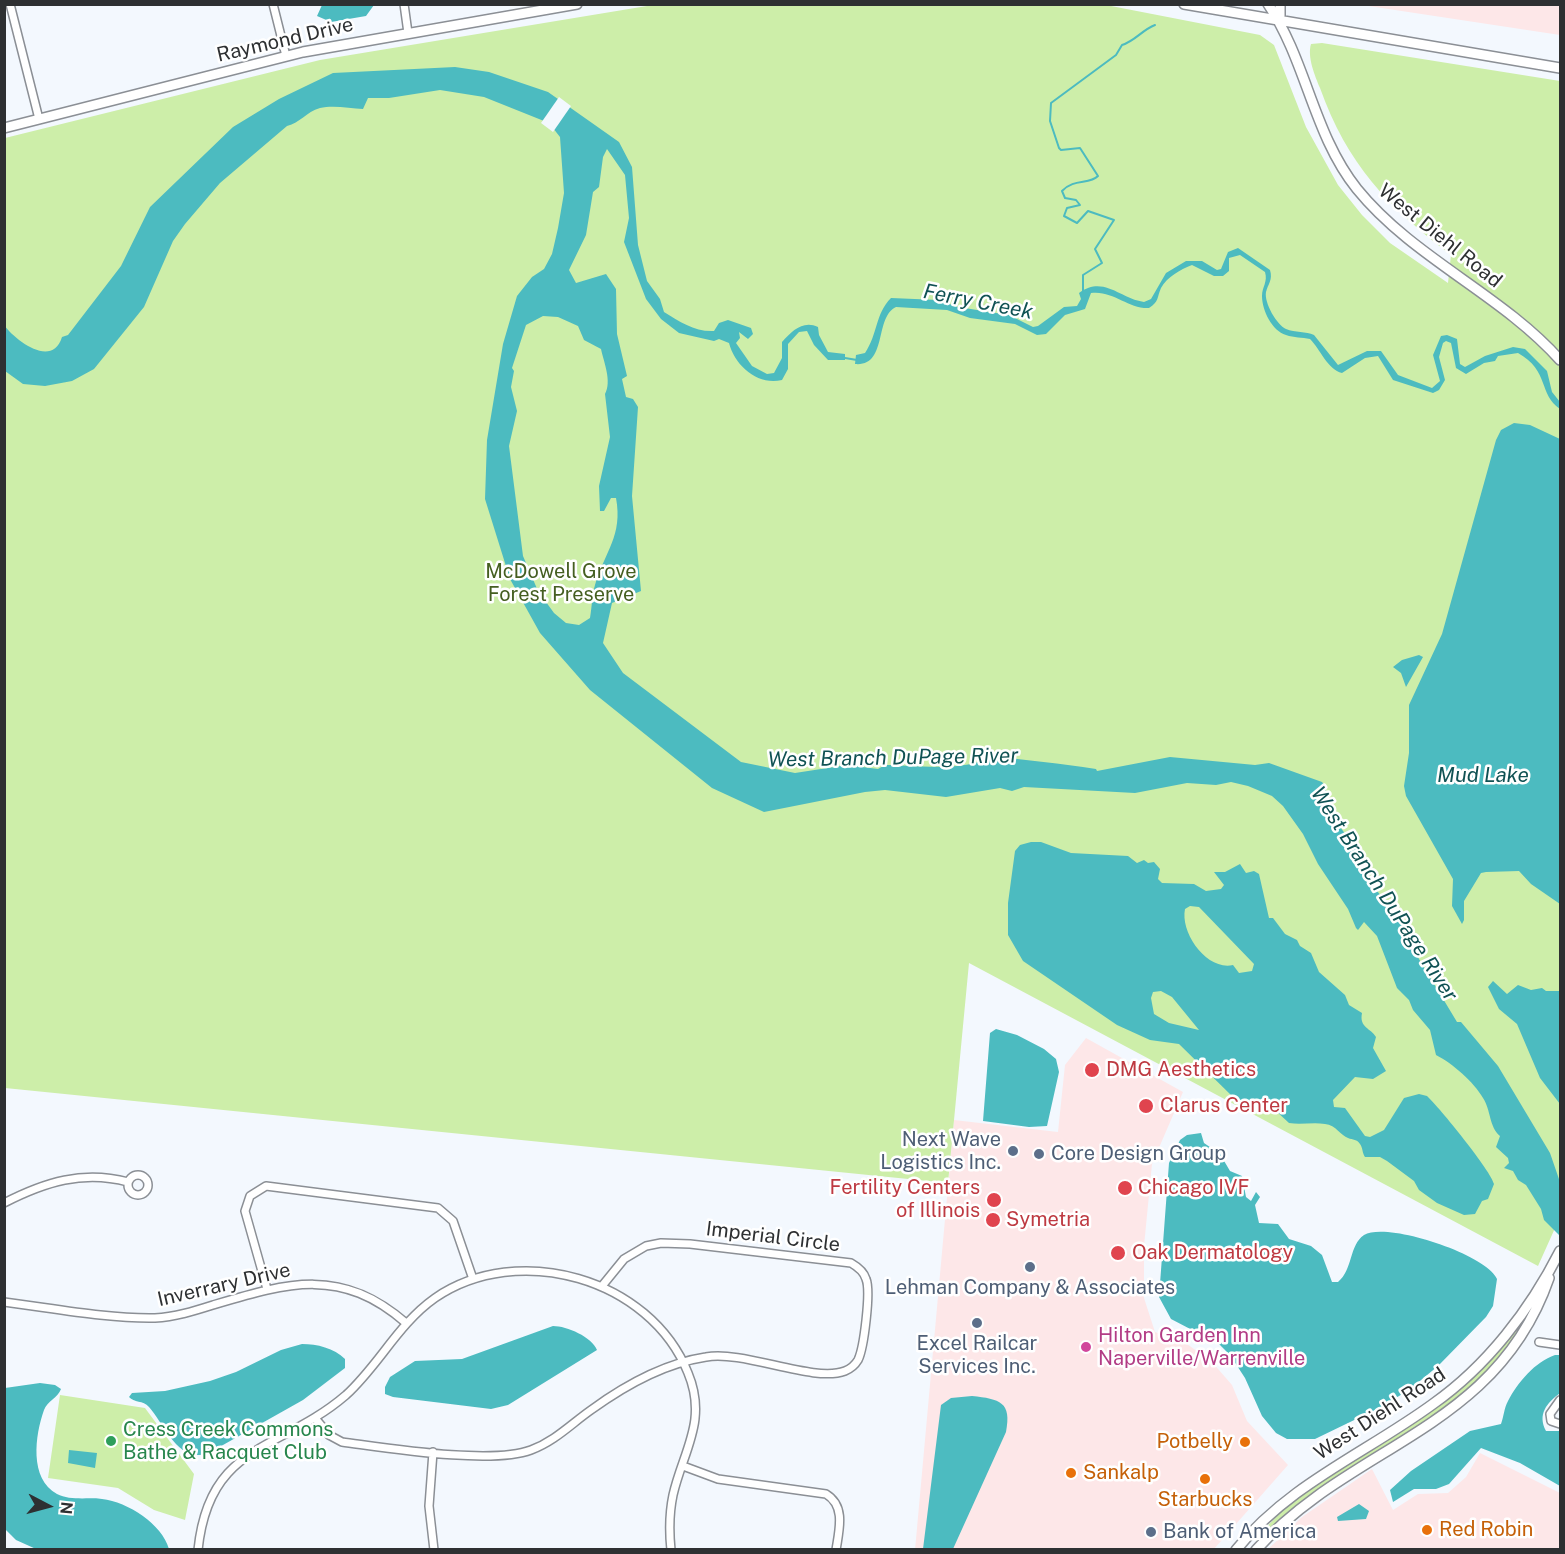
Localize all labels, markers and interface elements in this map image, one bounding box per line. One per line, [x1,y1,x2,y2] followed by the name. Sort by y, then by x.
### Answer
[214,13,356,67] street label: Raymond Drive
[1373,179,1507,293] street label: West Diehl Road
[921,279,1035,325] water label: Ferry Creek
[485,560,637,607] park label: McDowell Grove Forest Preserve
[768,743,1018,773] water label: West Branch DuPage River
[1437,763,1529,789] water label: Mud Lake
[1305,782,1463,1006] water label: West Branch DuPage River
[1106,1058,1256,1082] place label: DMG Aesthetics
[1083,1061,1101,1079] marker: DMG Aesthetics
[1160,1094,1288,1118] place label: Clarus Center
[1137,1097,1155,1115] marker: Clarus Center
[880,1128,1001,1175] place label: Next Wave Logistics Inc.
[1051,1142,1226,1166] place label: Core Design Group
[1006,1144,1020,1158] marker: Next Wave Logistics Inc.
[1032,1147,1046,1161] marker: Core Design Group
[830,1176,980,1223] place label: Fertility Centers of Illinois
[1138,1176,1249,1200] place label: Chicago IVF
[1116,1179,1134,1197] marker: Chicago IVF
[985,1191,1003,1209] marker: Fertility Centers of Illinois
[1006,1208,1090,1232] place label: Symetria
[984,1211,1002,1229] marker: Symetria
[704,1217,842,1257] street label: Imperial Circle
[1132,1241,1293,1265] place label: Oak Dermatology
[1109,1244,1127,1262] marker: Oak Dermatology
[155,1258,293,1312] street label: Inverrary Drive
[1023,1260,1037,1274] marker: Lehman Company & Associates
[885,1276,1175,1300] place label: Lehman Company & Associates
[970,1316,984,1330] marker: Excel Railcar Services Inc.
[1098,1324,1305,1371] place label: Hilton Garden Inn Naperville/Warrenville
[917,1332,1037,1379] place label: Excel Railcar Services Inc.
[1079,1340,1093,1354] marker: Hilton Garden Inn Naperville/Warrenville
[1310,1363,1450,1465] street label: West Diehl Road
[123,1418,333,1465] place label: Cress Creek Commons Bathe & Racquet Club
[1156,1430,1233,1454] place label: Potbelly
[104,1434,118,1448] marker: Cress Creek Commons Bathe & Racquet Club
[1238,1435,1252,1449] marker: Potbelly
[1083,1461,1159,1485] place label: Sankalp
[1064,1466,1078,1480] marker: Sankalp
[1198,1472,1212,1486] marker: Starbucks
[18,1476,78,1536] north arrow
[1158,1488,1252,1512] place label: Starbucks
[56,1501,77,1515] text: N
[1439,1518,1533,1542] place label: Red Robin
[1163,1520,1316,1544] place label: Bank of America
[1420,1523,1434,1537] marker: Red Robin
[1144,1525,1158,1539] marker: Bank of America

